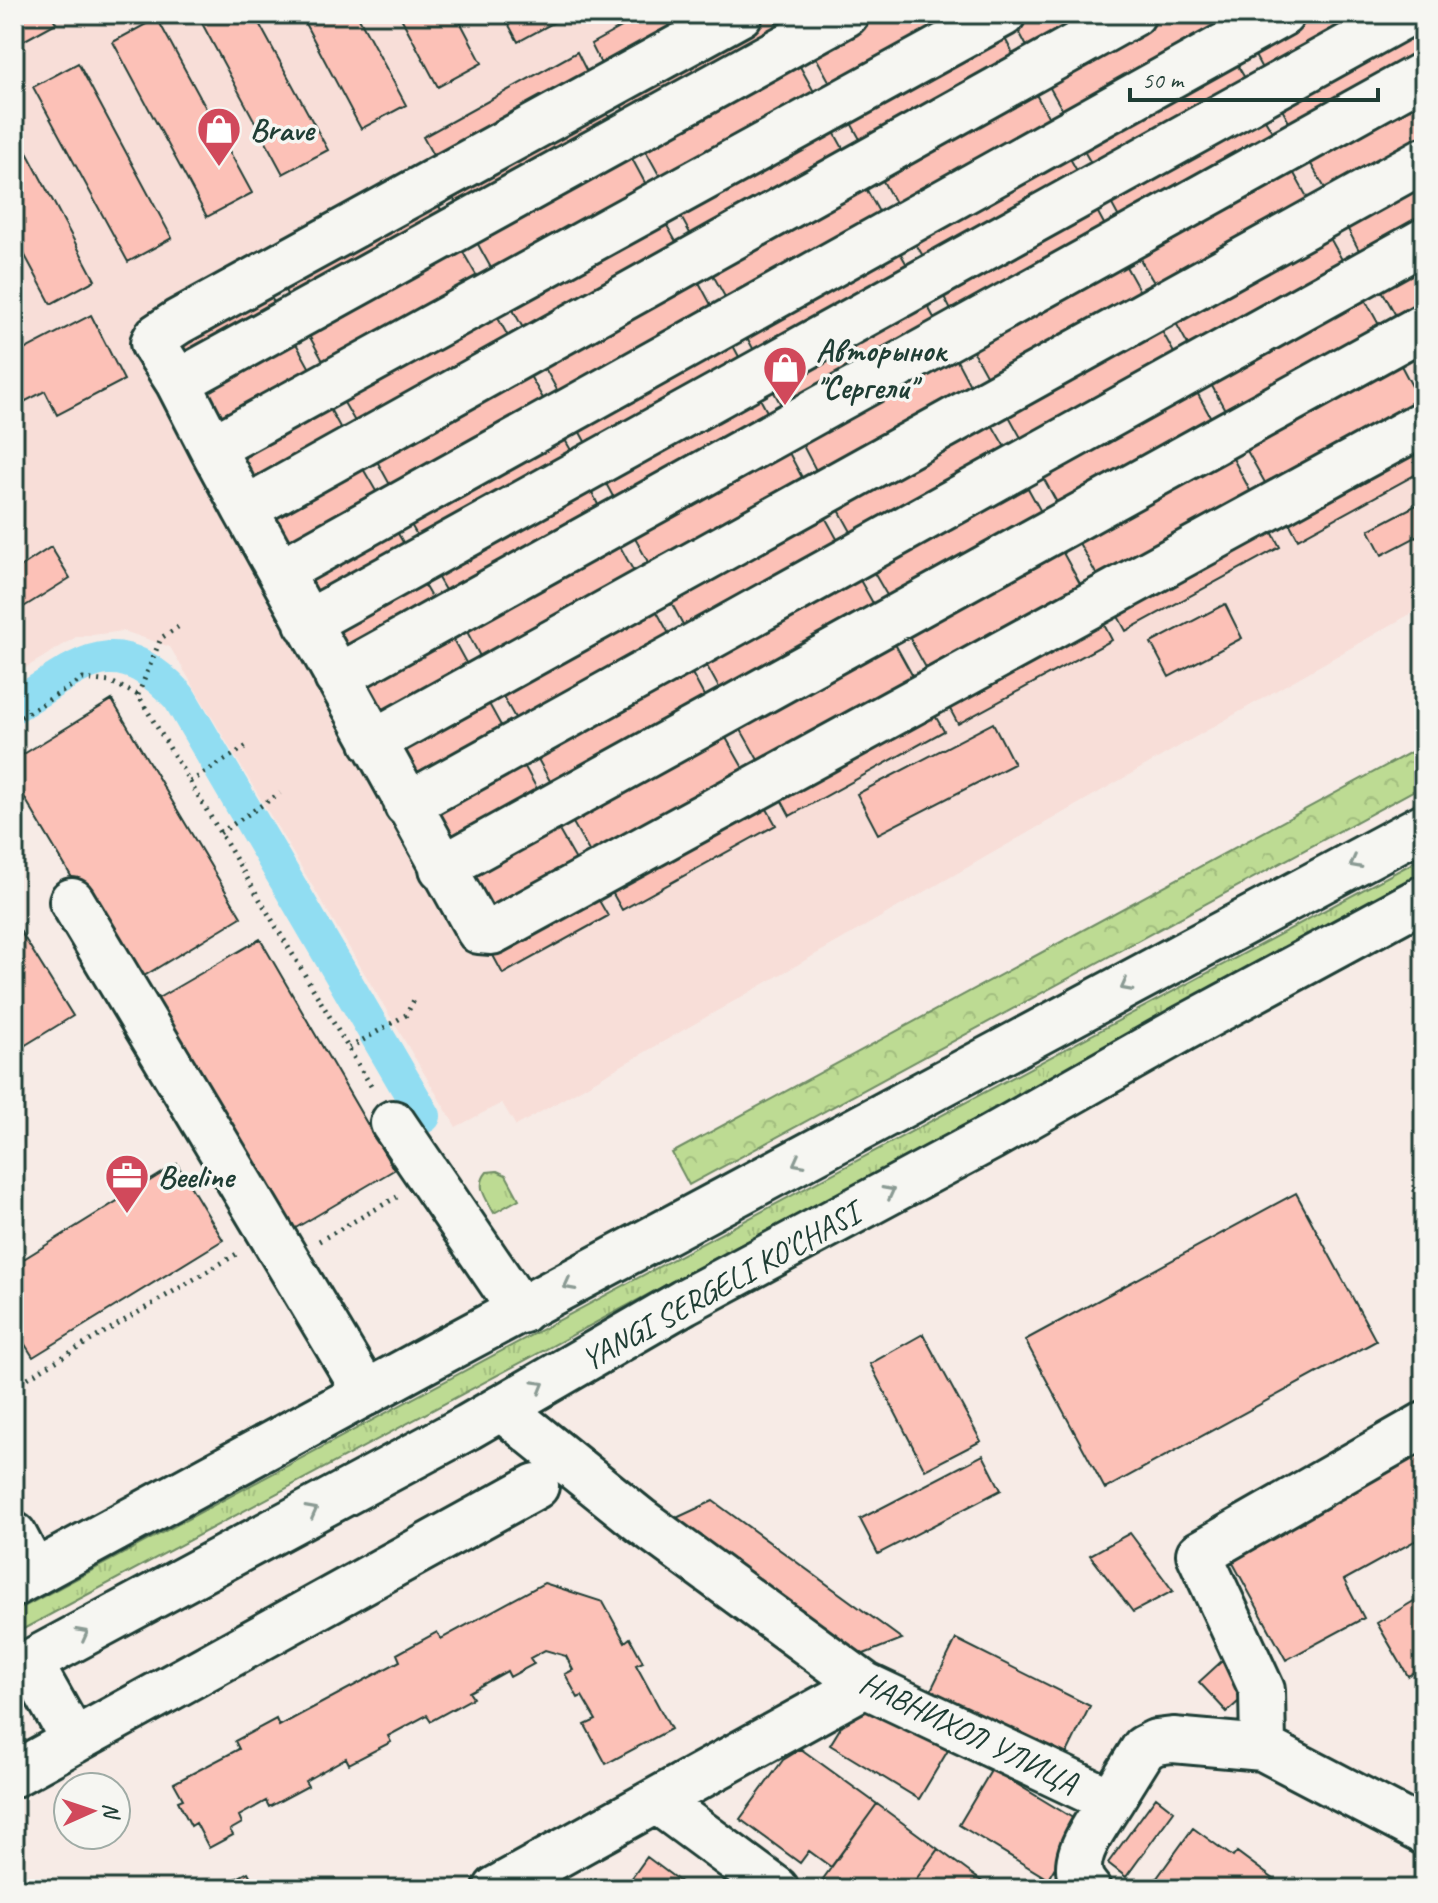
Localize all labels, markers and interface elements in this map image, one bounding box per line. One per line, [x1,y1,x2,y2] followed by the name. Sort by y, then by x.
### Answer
[1130,52,1378,102] scale bar
[1142,65,1185,95] text: 50 m
[195,105,243,168] shop icon: Brave
[250,109,316,150] place label: Brave
[816,330,948,408] place label: Авторынок "Сергели"
[761,344,809,407] shop icon: Авторынок "Сергели"
[1349,854,1364,869] one-way arrow
[1120,976,1135,992] one-way arrow
[103,1152,151,1215] office icon: Beeline
[792,1152,806,1167] one-way arrow
[158,1156,237,1197] place label: Beeline
[881,1186,895,1202] one-way arrow
[574,1190,872,1380] street label: YANGI SERGELI KO'CHASI
[563,1275,577,1290] one-way arrow
[531,1380,545,1396] one-way arrow
[303,1505,317,1521] one-way arrow
[74,1629,89,1644] one-way arrow
[853,1662,1085,1803] street label: НАВНИХОЛ УЛИЦА
[52,1771,132,1851] north arrow
[97,1802,125,1821] text: N

